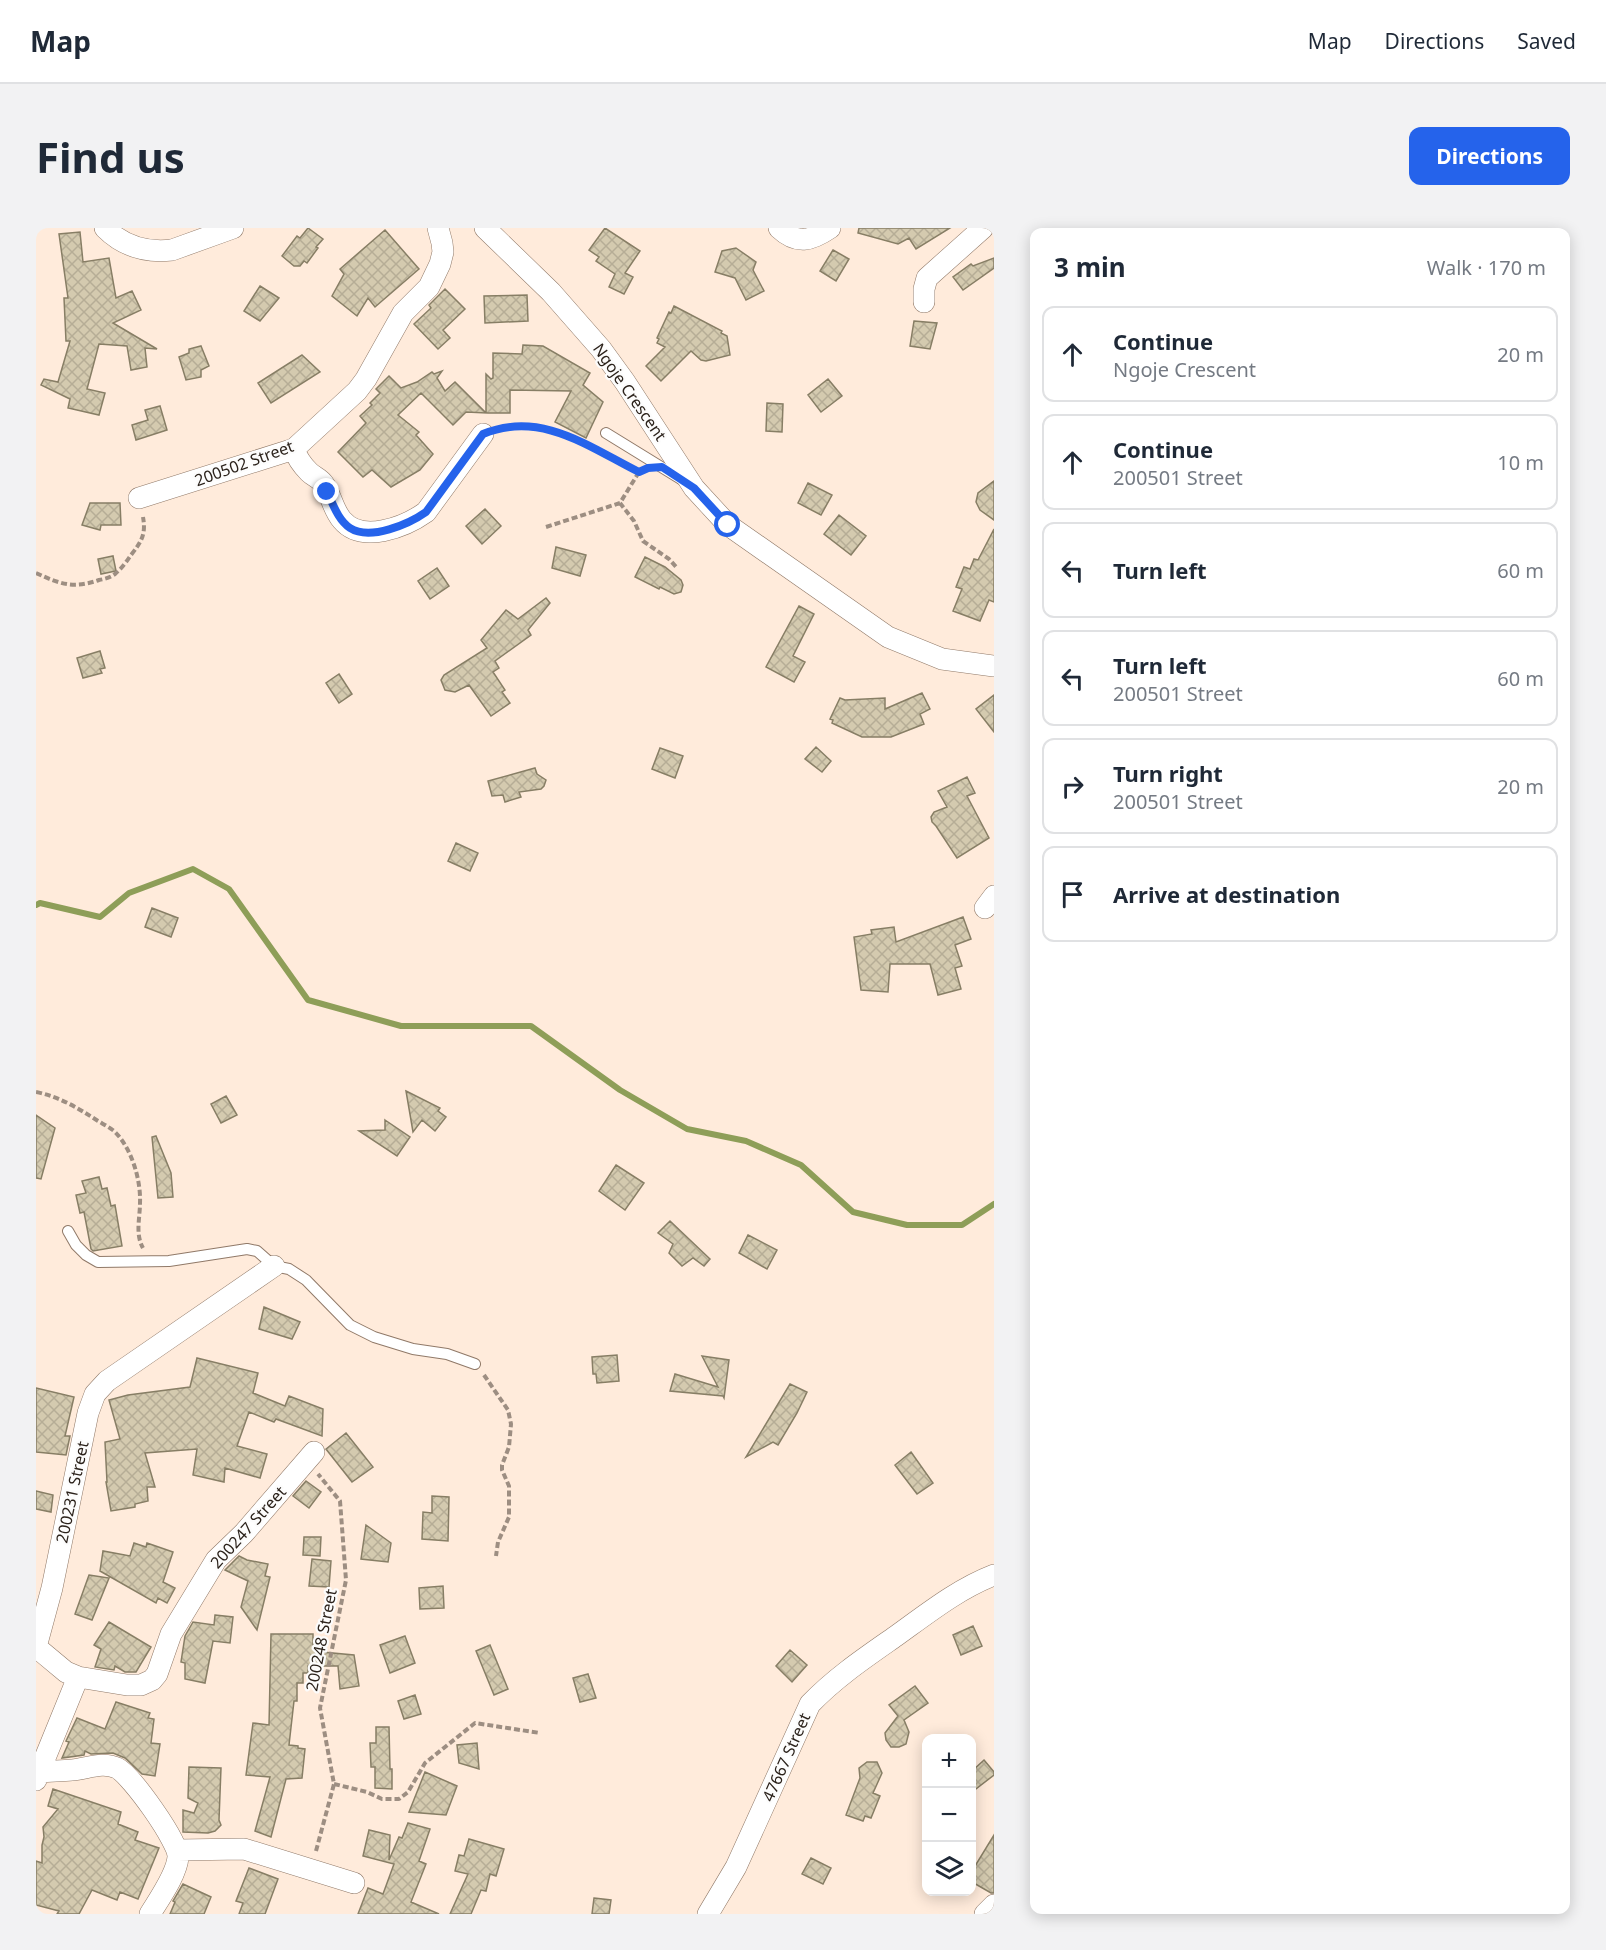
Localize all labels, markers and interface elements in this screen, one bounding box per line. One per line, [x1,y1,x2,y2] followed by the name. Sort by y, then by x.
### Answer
[30,22,91,60] text: Map
[1308,27,1352,55] text: Map
[1385,27,1484,55] text: Directions
[1517,27,1576,55] text: Saved
[1409,127,1570,185] button: Directions
[36,128,185,185] text: Find us
[1054,249,1126,285] text: 3 min
[1427,254,1546,281] text: Walk · 170 m
[1113,326,1213,356] text: Continue
[1056,338,1089,371] icon: ahead
[588,339,672,445] street label: Ngoje Crescent
[1497,341,1544,368] text: 20 m
[1113,356,1256,383] text: Ngoje Crescent
[1113,434,1213,464] text: Continue
[191,435,297,491] street label: 200502 Street
[1056,446,1089,479] icon: ahead
[1497,449,1544,476] text: 10 m
[1113,464,1243,491] text: 200501 Street
[313,478,339,504] route end
[714,511,740,537] route start
[1056,554,1089,587] icon: left
[1113,555,1207,585] text: Turn left
[1497,557,1544,584] text: 60 m
[1113,650,1207,680] text: Turn left
[1056,662,1089,695] icon: left
[1497,665,1544,692] text: 60 m
[1113,680,1243,707] text: 200501 Street
[1113,758,1223,788] text: Turn right
[1056,770,1089,803] icon: right
[1497,773,1544,800] text: 20 m
[1113,788,1243,815] text: 200501 Street
[1056,878,1089,911] icon: arrive
[1113,879,1340,909] text: Arrive at destination
[50,1439,94,1545] street label: 200231 Street
[205,1481,291,1573] street label: 200247 Street
[300,1587,342,1693] street label: 200248 Street
[757,1709,815,1805] street label: 47667 Street
[922,1734,976,1896] map controls
[922,1734,976,1788] button: +
[922,1788,976,1842] button: −
[922,1842,976,1896] button: layers

